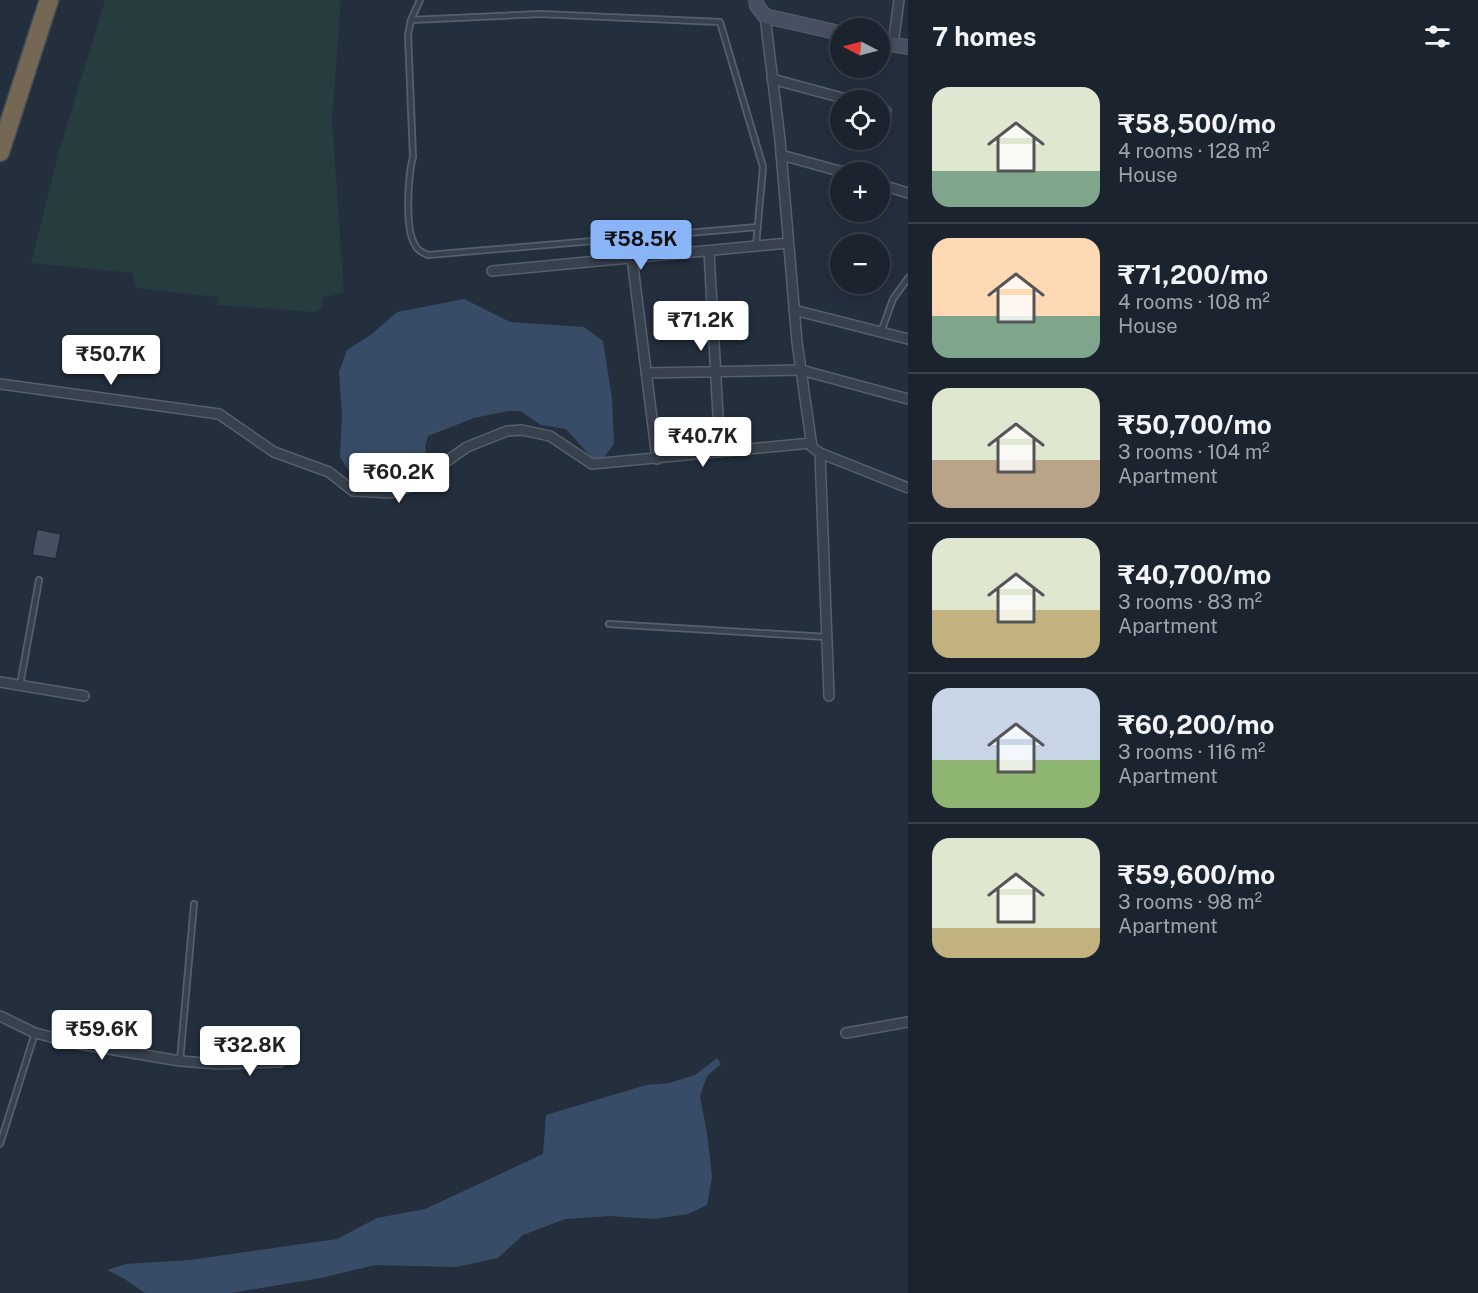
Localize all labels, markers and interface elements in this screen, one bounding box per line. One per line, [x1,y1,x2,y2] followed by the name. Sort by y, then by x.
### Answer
[830,18,890,78] north arrow
[830,18,890,294] map controls
[1421,20,1454,53] icon: filters
[932,21,1036,52] text: 7 homes
[830,90,890,150] button: locate
[1118,108,1276,139] text: ₹58,500/mo
[980,111,1052,183] icon: home
[1118,139,1270,163] text: 4 rooms · 128 m²
[830,162,890,222] button: +
[1118,163,1178,187] text: House
[592,220,690,271] pin: ₹58.5K
[604,227,678,251] text: ₹58.5K
[830,234,890,294] button: −
[1118,259,1268,290] text: ₹71,200/mo
[980,262,1052,334] icon: home
[1118,290,1270,314] text: 4 rooms · 108 m²
[652,301,750,352] pin: ₹71.2K
[668,308,734,332] text: ₹71.2K
[1118,314,1178,338] text: House
[62,335,160,386] pin: ₹50.7K
[76,342,146,366] text: ₹50.7K
[1118,409,1272,440] text: ₹50,700/mo
[980,412,1052,484] icon: home
[654,417,752,468] pin: ₹40.7K
[668,424,738,448] text: ₹40.7K
[1118,440,1270,464] text: 3 rooms · 104 m²
[350,453,448,504] pin: ₹60.2K
[363,460,435,484] text: ₹60.2K
[1118,464,1218,488] text: Apartment
[1118,559,1271,590] text: ₹40,700/mo
[980,562,1052,634] icon: home
[1118,590,1262,614] text: 3 rooms · 83 m²
[1118,614,1218,638] text: Apartment
[1118,709,1274,740] text: ₹60,200/mo
[980,712,1052,784] icon: home
[1118,740,1265,764] text: 3 rooms · 116 m²
[1118,764,1218,788] text: Apartment
[1118,859,1275,890] text: ₹59,600/mo
[980,862,1052,934] icon: home
[1118,890,1262,914] text: 3 rooms · 98 m²
[1118,914,1218,938] text: Apartment
[53,1010,151,1061] pin: ₹59.6K
[66,1017,138,1041] text: ₹59.6K
[201,1026,299,1077] pin: ₹32.8K
[214,1033,286,1057] text: ₹32.8K

